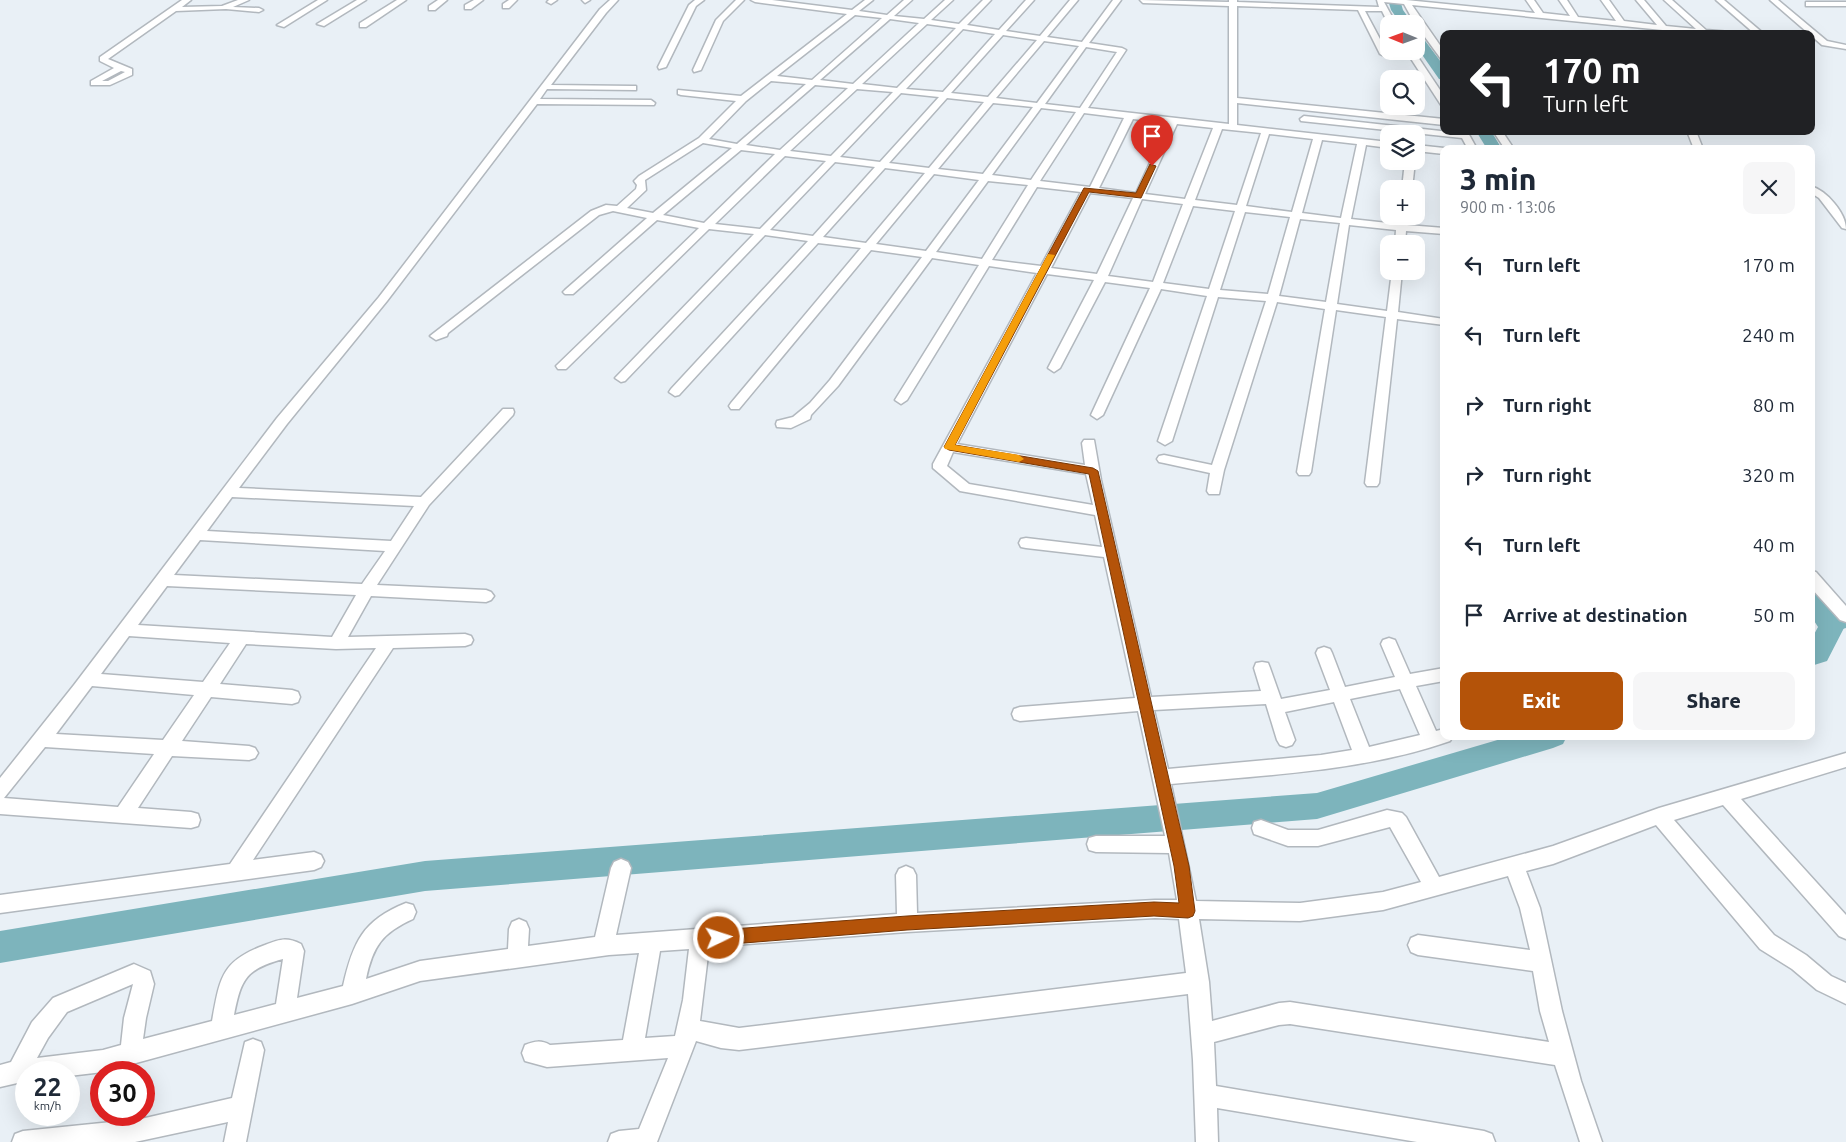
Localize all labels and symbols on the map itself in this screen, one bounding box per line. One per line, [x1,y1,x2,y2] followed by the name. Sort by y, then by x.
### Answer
[1380,15,1425,60] north arrow
[1131,115,1173,166] pin
[692,911,744,963] position arrow
[90,1061,155,1126] speed limit sign: 30

